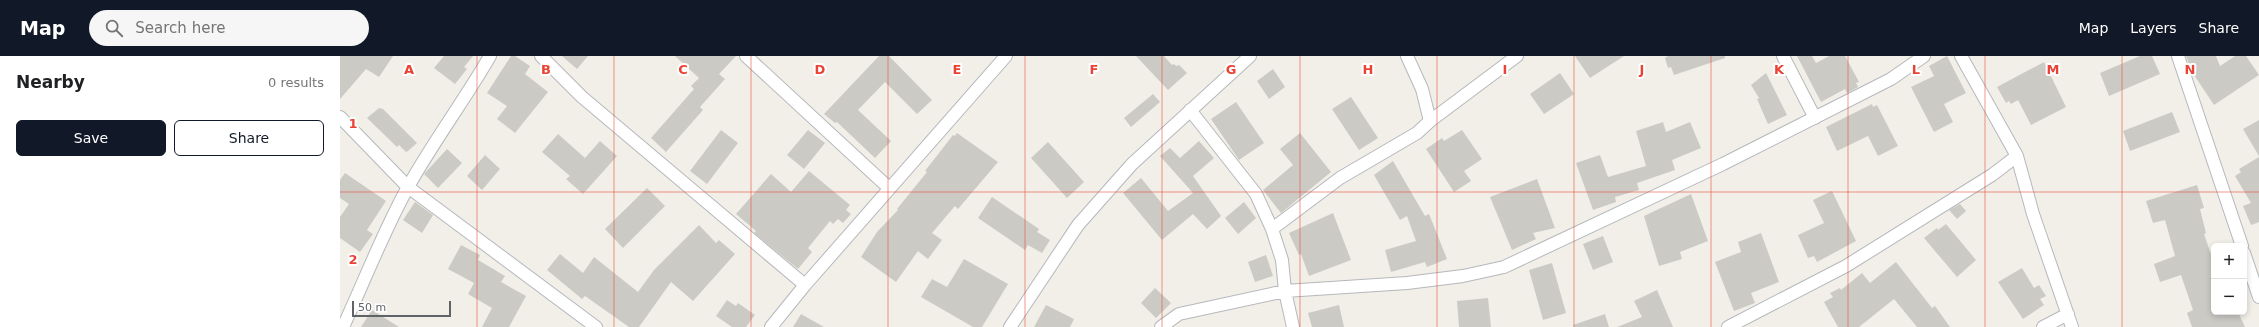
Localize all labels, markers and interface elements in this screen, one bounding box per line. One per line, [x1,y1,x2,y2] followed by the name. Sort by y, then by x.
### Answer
[89,10,369,46] search box
[20,17,65,39] text: Map
[103,17,125,39] icon: search
[135,19,225,37] text: Search here
[2079,20,2108,36] text: Map
[2130,20,2177,36] text: Layers
[2199,20,2239,36] text: Share
[404,62,414,77] text: A
[541,62,551,77] text: B
[678,62,688,77] text: C
[815,62,826,77] text: D
[953,62,961,77] text: E
[1090,62,1098,77] text: F
[1226,62,1236,77] text: G
[1363,62,1373,77] text: H
[1503,62,1507,77] text: I
[1639,62,1644,77] text: J
[1774,62,1785,77] text: K
[1912,62,1920,77] text: L
[2047,62,2059,77] text: M
[2185,62,2195,77] text: N
[16,72,85,92] text: Nearby
[268,75,324,90] text: 0 results
[348,116,358,131] text: 1
[16,120,166,156] button: Save
[174,120,324,156] button: Share
[2211,243,2247,315] map controls
[2211,243,2247,279] button: +
[348,252,358,267] text: 2
[2211,279,2247,315] button: −
[352,299,451,318] scale bar
[358,301,386,314] text: 50 m

